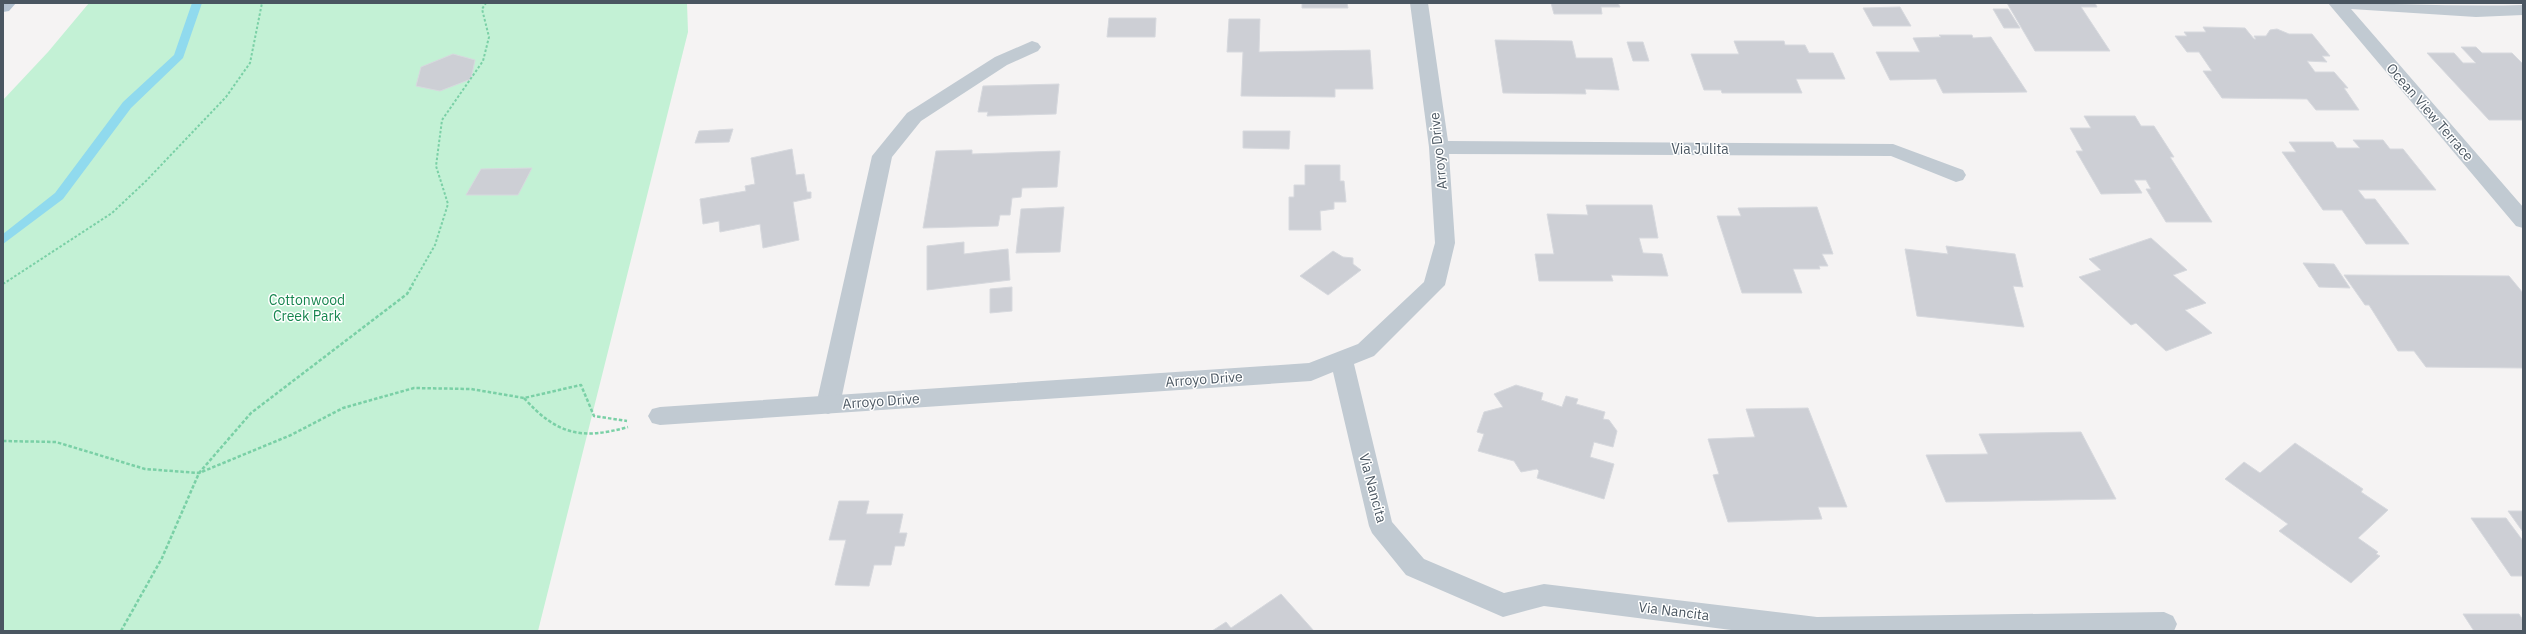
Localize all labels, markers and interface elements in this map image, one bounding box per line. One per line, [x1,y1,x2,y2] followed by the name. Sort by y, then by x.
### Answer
[2382,59,2478,165] street label: Ocean View Terrace
[1425,111,1451,190] street label: Arroyo Drive
[1671,140,1729,158] street label: Via Julita
[269,291,345,325] park label: Cottonwood Creek Park
[1165,367,1244,391] street label: Arroyo Drive
[842,389,921,413] street label: Arroyo Drive
[1355,451,1391,525] street label: Via Nancita
[1638,598,1711,624] street label: Via Nancita

